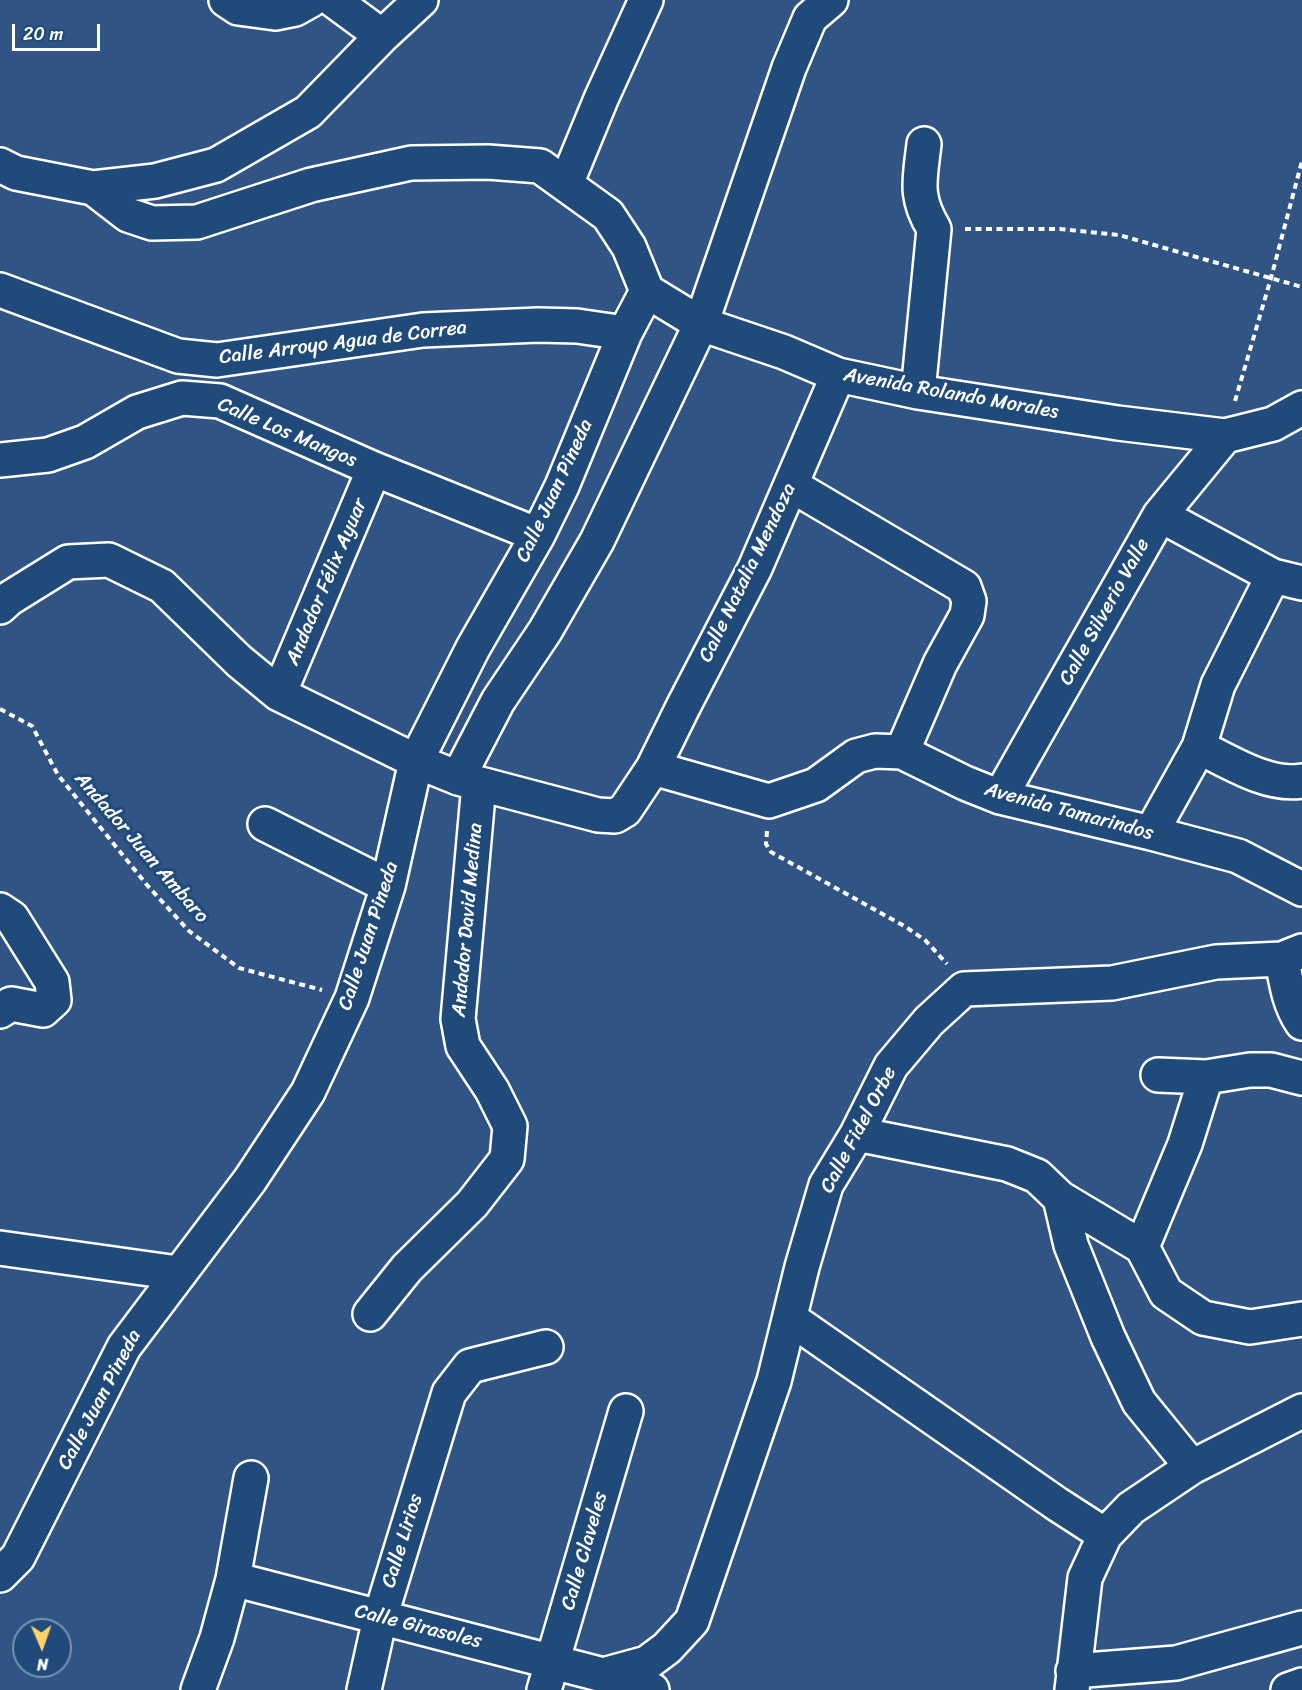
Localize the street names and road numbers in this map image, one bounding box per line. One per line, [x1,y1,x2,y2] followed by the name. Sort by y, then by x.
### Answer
[218,316,468,370] street label: Calle Arroyo Agua de Correa
[842,363,1060,425] street label: Avenida Rolando Morales
[214,393,360,473] street label: Calle Los Mangos
[511,416,599,566] street label: Calle Juan Pineda
[694,480,802,666] street label: Calle Natalia Mendoza
[281,495,373,669] street label: Andador Félix Ayuar
[1055,534,1155,690] street label: Calle Silverio Valle
[69,768,213,928] street label: Andador Juan Ambaro
[982,778,1156,846] street label: Avenida Tamarindos
[448,822,488,1018] street label: Andador David Medina
[334,859,404,1013] street label: Calle Juan Pineda
[816,1063,902,1197] street label: Calle Fidel Orbe
[53,1326,147,1474] street label: Calle Juan Pineda
[557,1489,613,1613] street label: Calle Claveles
[377,1491,429,1591] street label: Calle Lirios
[352,1600,484,1654] street label: Calle Girasoles

